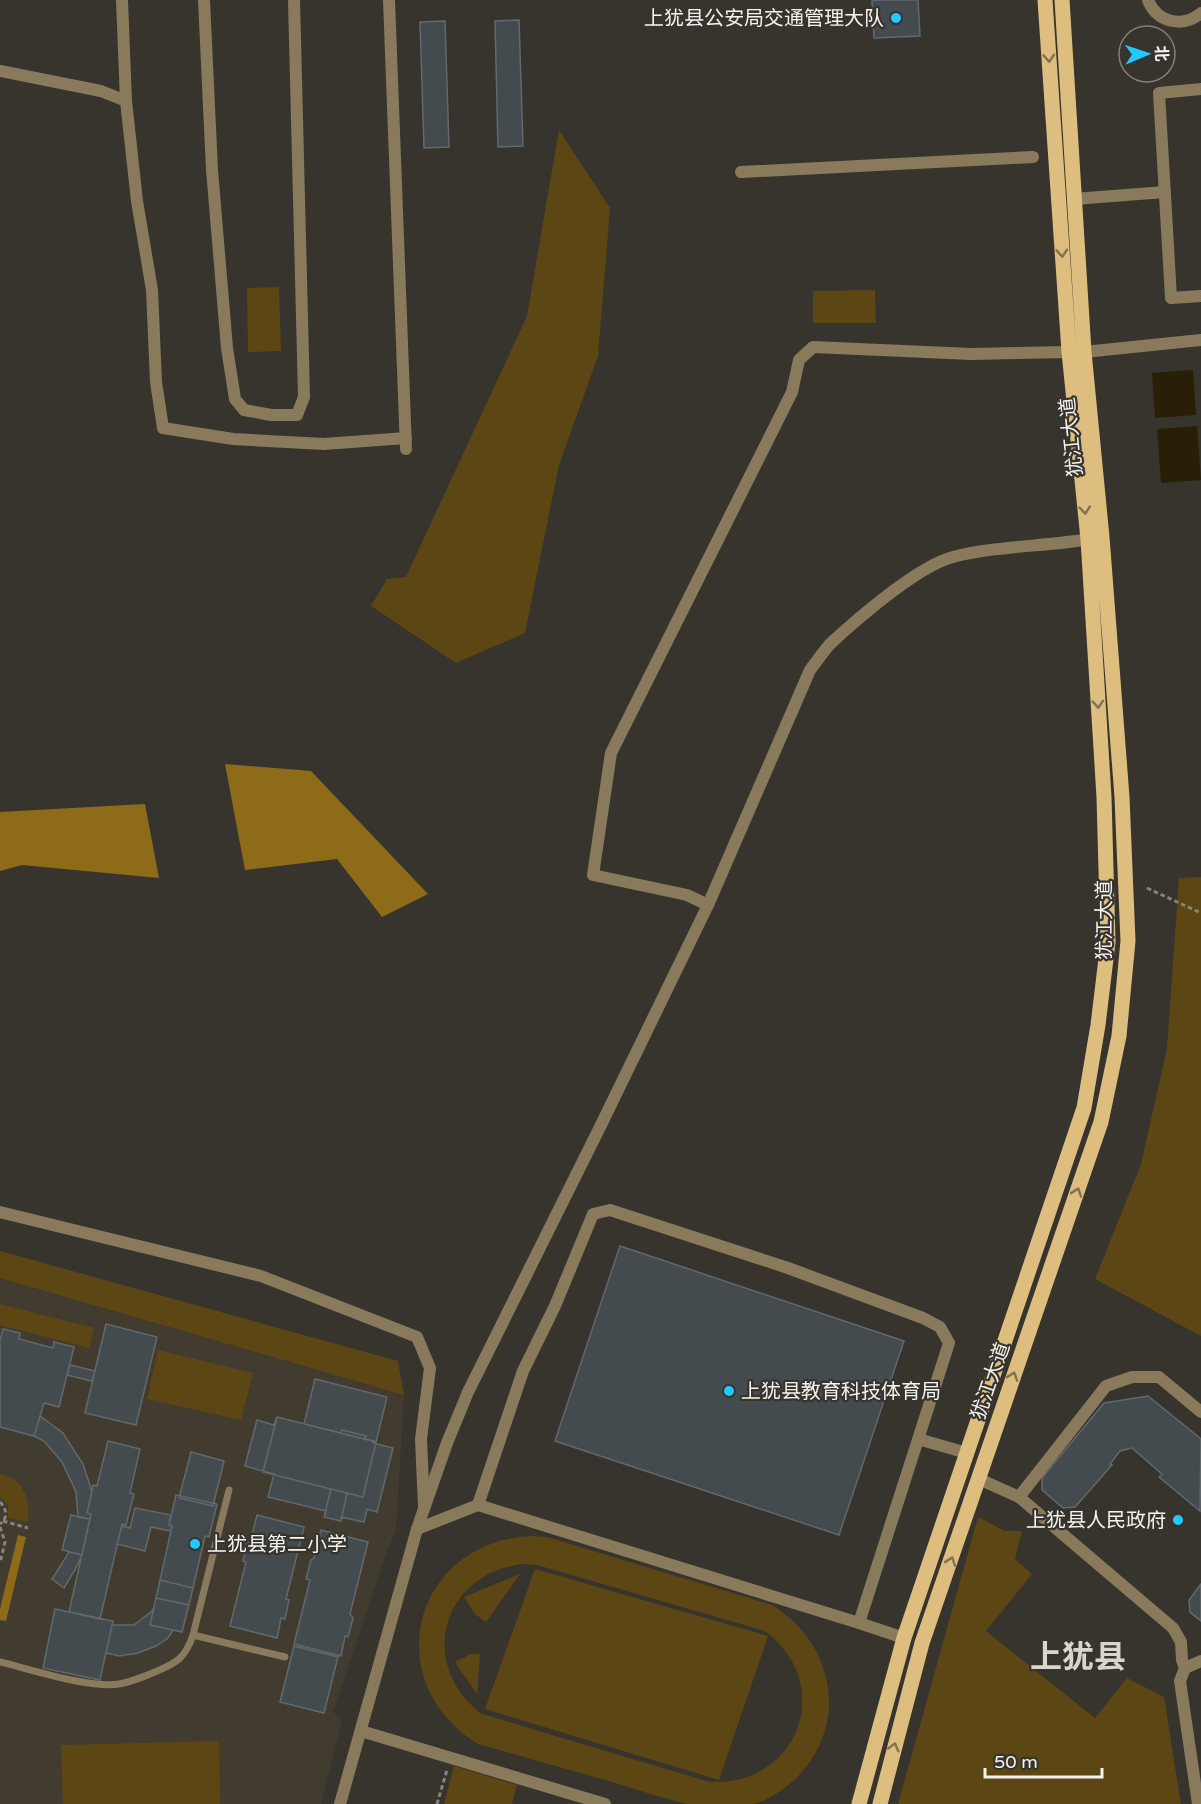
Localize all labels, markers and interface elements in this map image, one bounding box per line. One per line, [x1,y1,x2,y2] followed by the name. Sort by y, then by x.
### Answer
[644,7,884,31] place label: 上犹县公安局交通管理大队
[889,11,903,25] marker: 上犹县公安局交通管理大队
[1117,24,1177,84] north arrow
[1151,45,1171,62] text: 北
[1042,54,1055,63] one-way arrow
[1055,248,1068,257] one-way arrow
[1056,396,1088,478] street label: 犹江大道
[1078,505,1091,514] one-way arrow
[1091,700,1104,709] one-way arrow
[1093,880,1117,960] street label: 犹江大道
[1069,1187,1082,1197] one-way arrow
[967,1340,1015,1423] street label: 犹江大道
[1006,1371,1019,1382] one-way arrow
[741,1380,941,1404] place label: 上犹县教育科技体育局
[722,1384,736,1398] marker: 上犹县教育科技体育局
[1026,1509,1166,1533] place label: 上犹县人民政府
[1171,1513,1185,1527] marker: 上犹县人民政府
[207,1533,347,1557] place label: 上犹县第二小学
[188,1537,202,1551] marker: 上犹县第二小学
[943,1556,956,1567] one-way arrow
[1030,1639,1126,1677] district label: 上犹县
[985,1741,1102,1779] scale bar
[887,1742,900,1752] one-way arrow
[994,1751,1038,1773] text: 50 m

